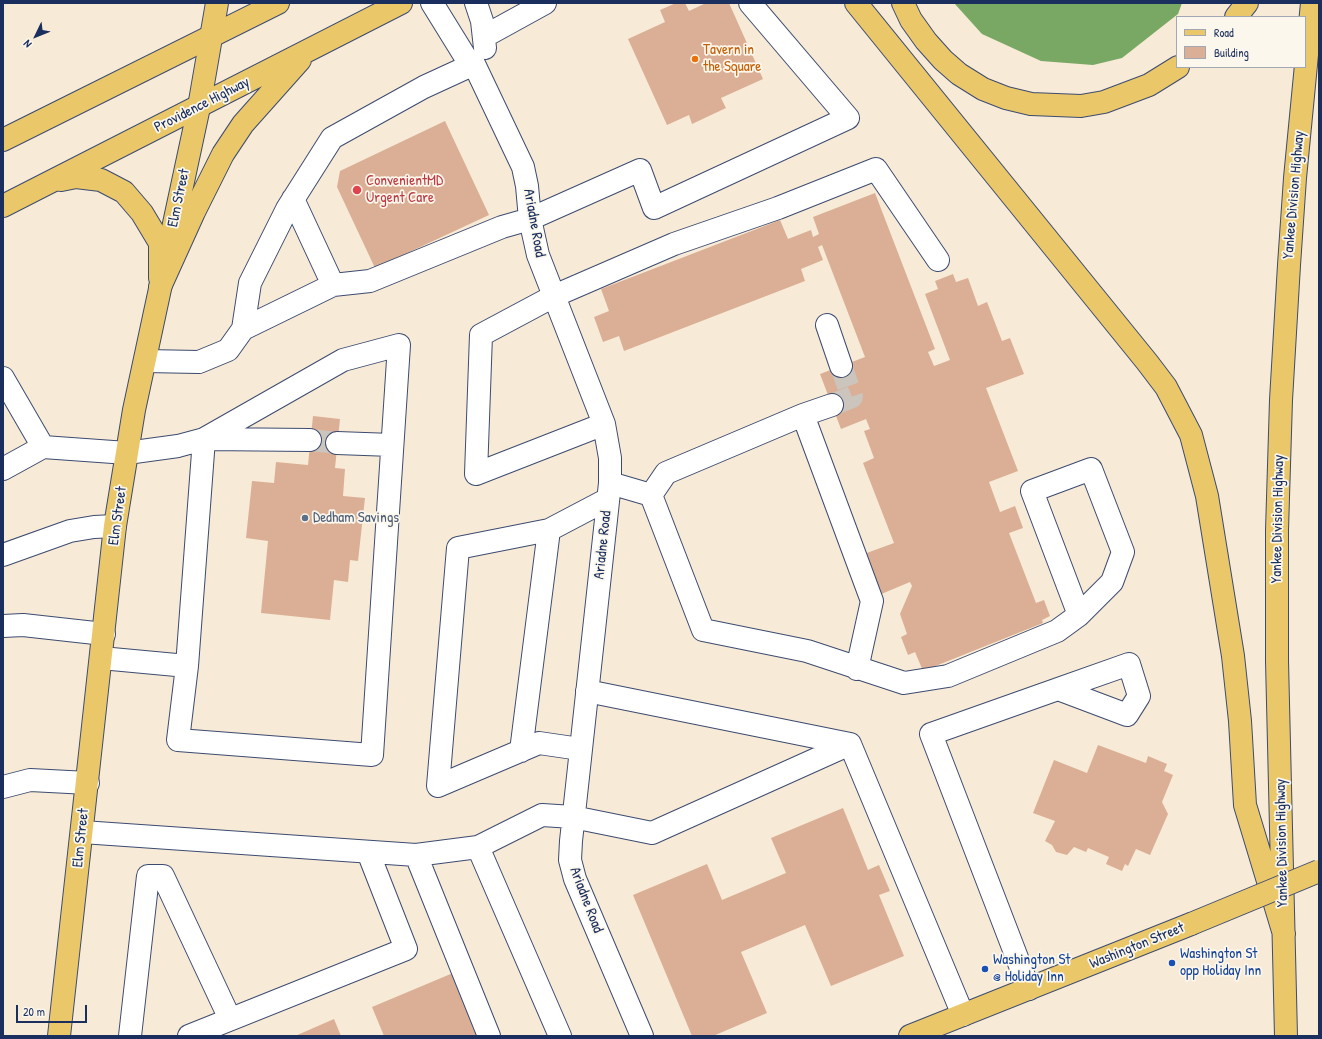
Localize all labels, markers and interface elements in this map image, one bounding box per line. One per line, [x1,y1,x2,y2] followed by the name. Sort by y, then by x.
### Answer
[16,16,56,56] north arrow
[1176,16,1306,68] legend
[1214,24,1234,41] text: Road
[20,37,34,51] text: N
[703,41,761,76] place label: Tavern in the Square
[1214,44,1249,61] text: Building
[690,54,700,64] marker: Tavern in the Square
[151,73,253,137] street label: Providence Highway
[1279,130,1309,260] street label: Yankee Division Highway
[164,167,194,229] street label: Elm Street
[366,172,443,207] place label: ConvenientMD Urgent Care
[351,184,363,196] marker: ConvenientMD Urgent Care
[519,187,549,259] street label: Ariadne Road
[1268,455,1288,583] street label: Yankee Division Highway
[105,485,131,547] street label: Elm Street
[313,509,399,527] place label: Dedham Savings
[590,510,616,580] street label: Ariadne Road
[300,513,310,523] marker: Dedham Savings
[1272,779,1292,907] street label: Yankee Division Highway
[69,808,93,868] street label: Elm Street
[565,865,607,935] street label: Ariadne Road
[1087,919,1187,973] street label: Washington Street
[1180,945,1261,980] place label: Washington St opp Holiday Inn
[993,951,1070,986] place label: Washington St @ Holiday Inn
[1167,958,1177,968] marker: Washington St opp Holiday Inn
[980,964,990,974] marker: Washington St @ Holiday Inn
[18,997,89,1023] scale bar
[23,1003,45,1020] text: 20 m

